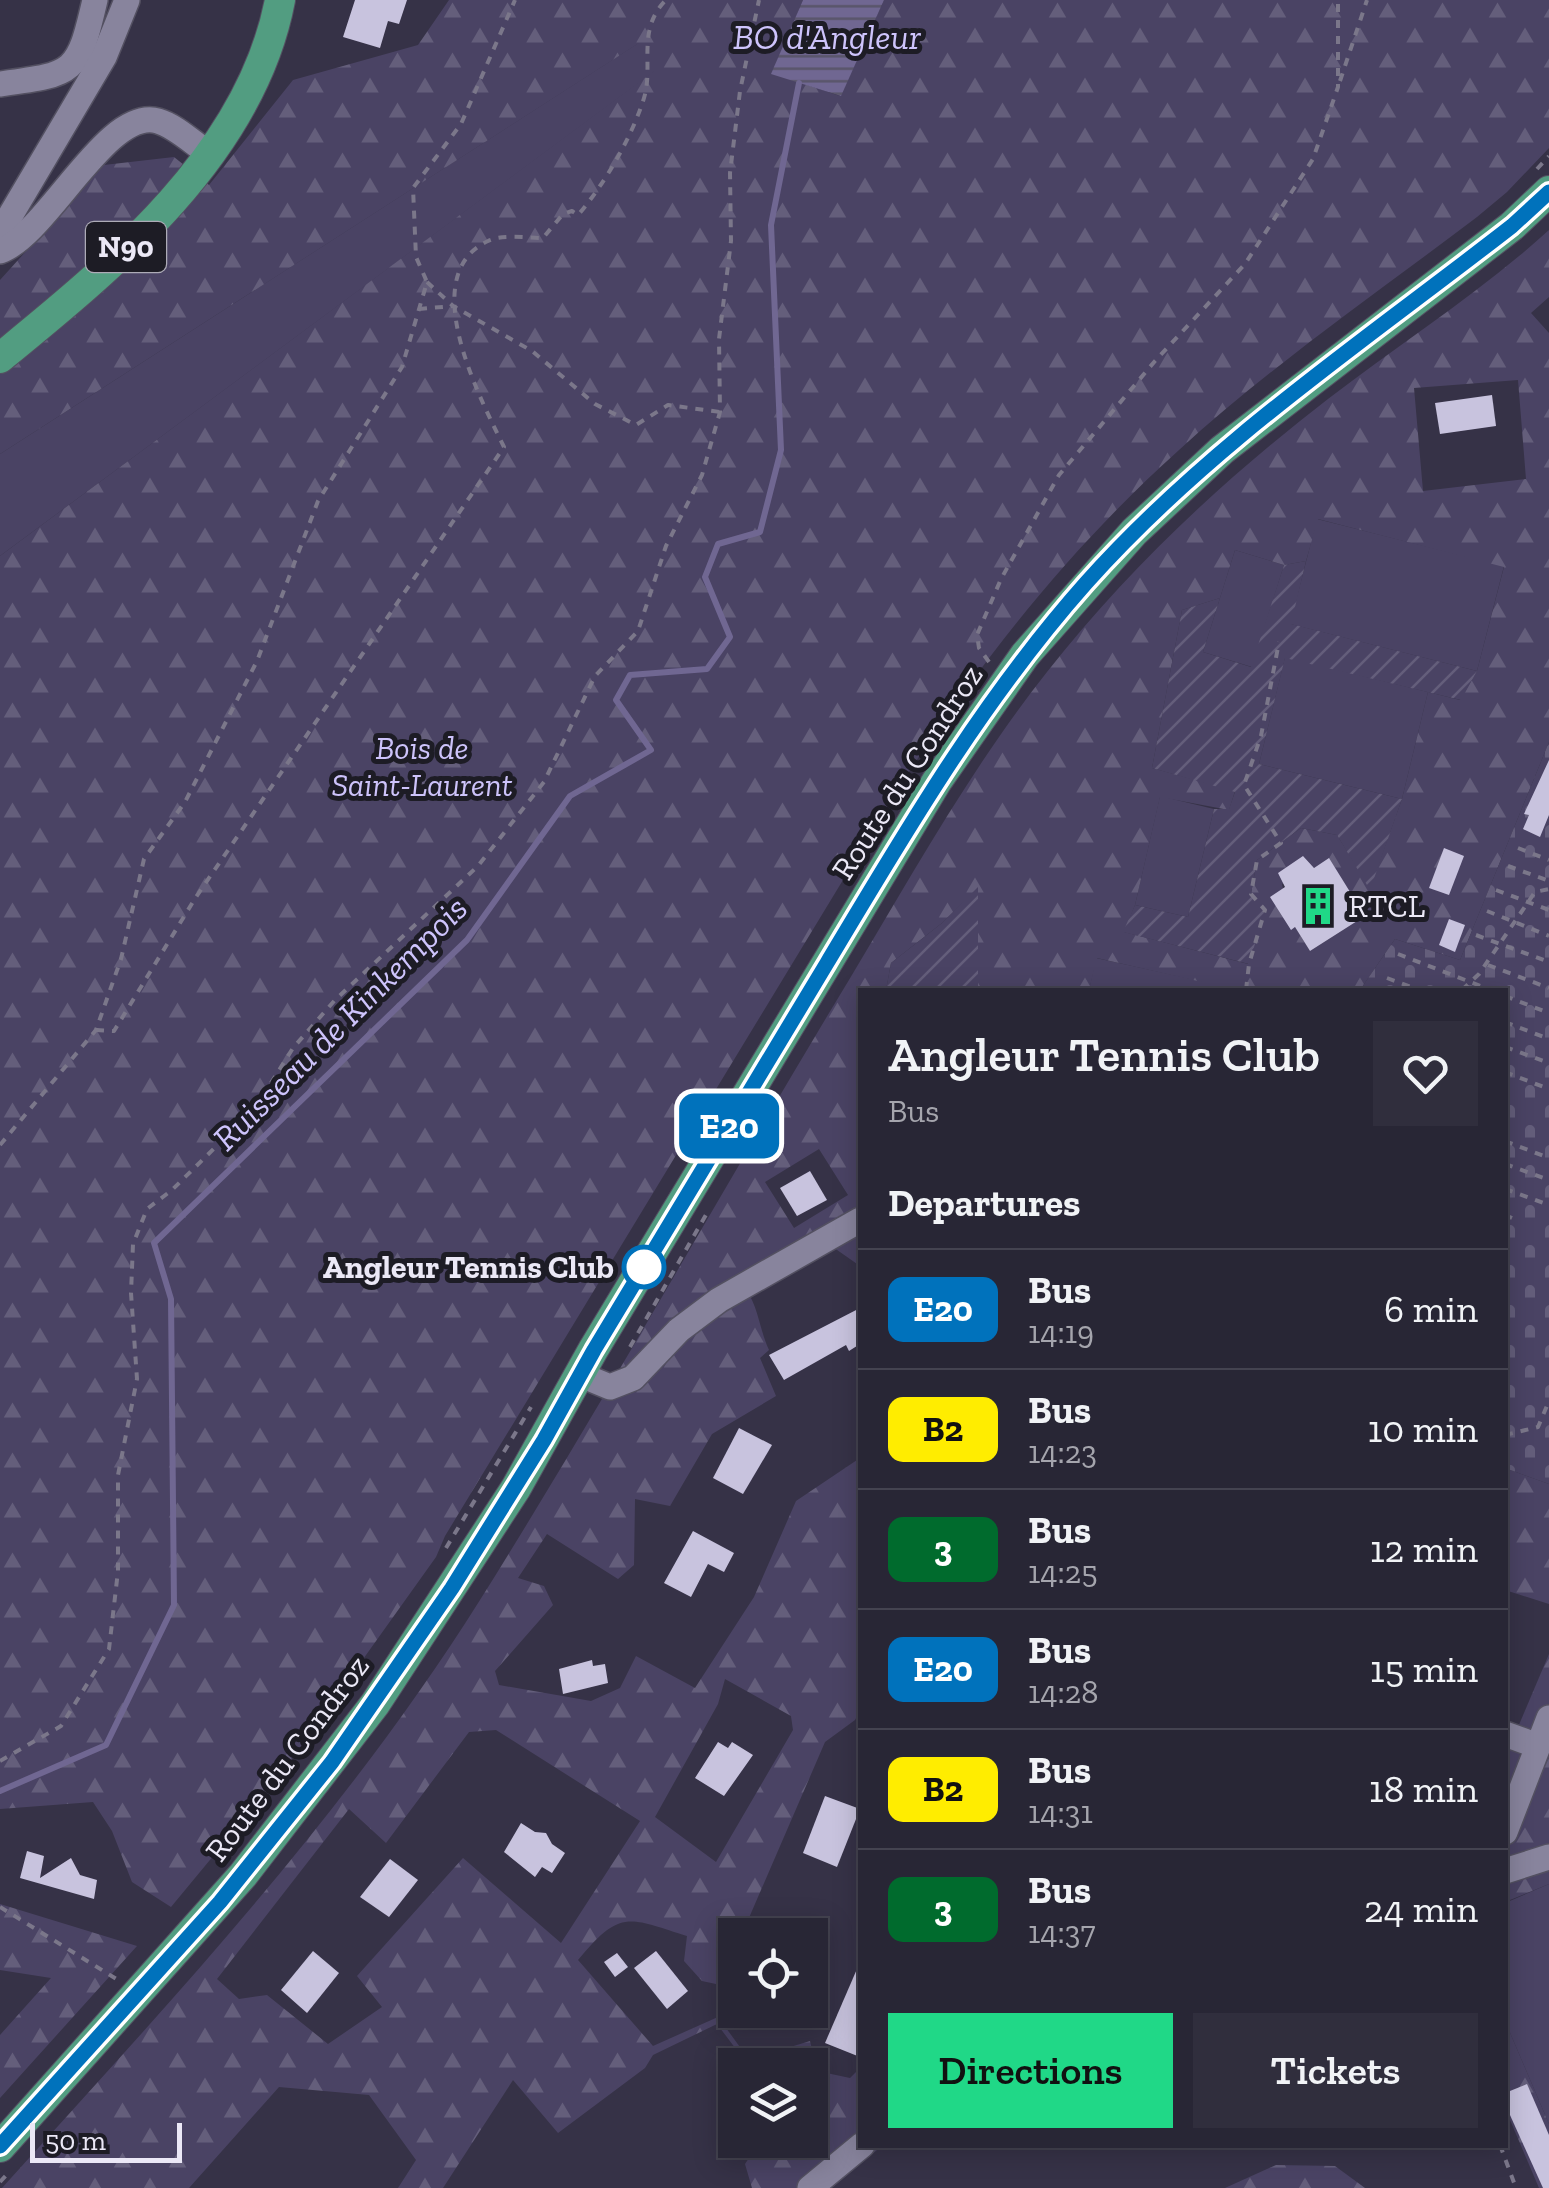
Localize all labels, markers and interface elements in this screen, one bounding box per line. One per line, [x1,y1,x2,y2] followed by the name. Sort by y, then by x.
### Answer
[733,16,922,58] water label: BO d'Angleur
[86,222,166,272] road number: N90
[823,657,991,887] street label: Route du Condroz
[331,729,513,804] park label: Bois de Saint-Laurent
[1297,885,1339,927] building icon: RTCL
[204,887,476,1159] water label: Ruisseau de Kinkempois
[1348,887,1425,925] place label: RTCL
[1373,1021,1478,1126] button: heart
[888,1026,1320,1083] text: Angleur Tennis Club
[888,1092,939,1130] text: Bus
[672,1094,786,1158] line badge: E20
[699,1105,759,1147] text: E20
[888,1180,1080,1226] text: Departures
[623,1246,665,1288] marker: Angleur Tennis Club
[323,1248,614,1286] place label: Angleur Tennis Club
[1028,1267,1091,1313] text: Bus
[1384,1286,1478,1332] text: 6 min
[913,1288,973,1330] text: E20
[1028,1313,1094,1351] text: 14:19
[1028,1387,1091,1433] text: Bus
[1368,1406,1478,1452] text: 10 min
[923,1408,963,1450] text: B2
[1028,1433,1097,1471] text: 14:23
[1028,1507,1091,1553] text: Bus
[1370,1526,1478,1572] text: 12 min
[934,1528,952,1570] text: 3
[1028,1553,1098,1591] text: 14:25
[1028,1627,1091,1673] text: Bus
[1370,1646,1478,1692] text: 15 min
[197,1647,377,1869] street label: Route du Condroz
[913,1648,973,1690] text: E20
[1028,1673,1098,1711] text: 14:28
[1028,1747,1091,1793] text: Bus
[1369,1766,1478,1812] text: 18 min
[923,1768,963,1810] text: B2
[1028,1793,1093,1831] text: 14:31
[1028,1867,1091,1913] text: Bus
[1364,1886,1478,1932] text: 24 min
[934,1888,952,1930] text: 3
[1028,1913,1095,1951] text: 14:37
[718,1918,828,2158] map controls
[718,1918,828,2028] button: locate
[888,2013,1173,2128] button: Directions
[1193,2013,1478,2128] button: Tickets
[718,2048,828,2158] button: layers
[30,2118,182,2162] scale bar
[45,2124,106,2157] text: 50 m

